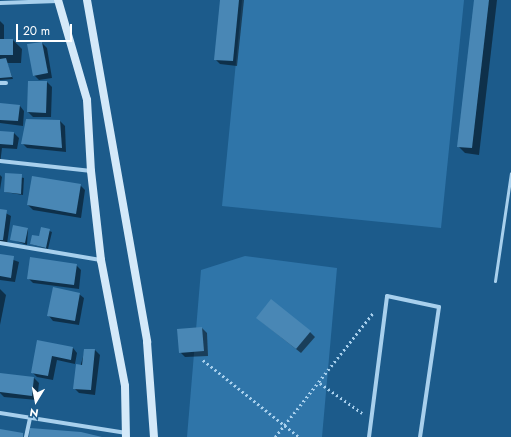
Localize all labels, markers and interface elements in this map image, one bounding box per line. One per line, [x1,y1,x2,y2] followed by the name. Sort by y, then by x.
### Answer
[18,16,74,42] scale bar
[23,22,50,40] text: 20 m
[16,381,56,421] north arrow
[28,404,40,421] text: N

